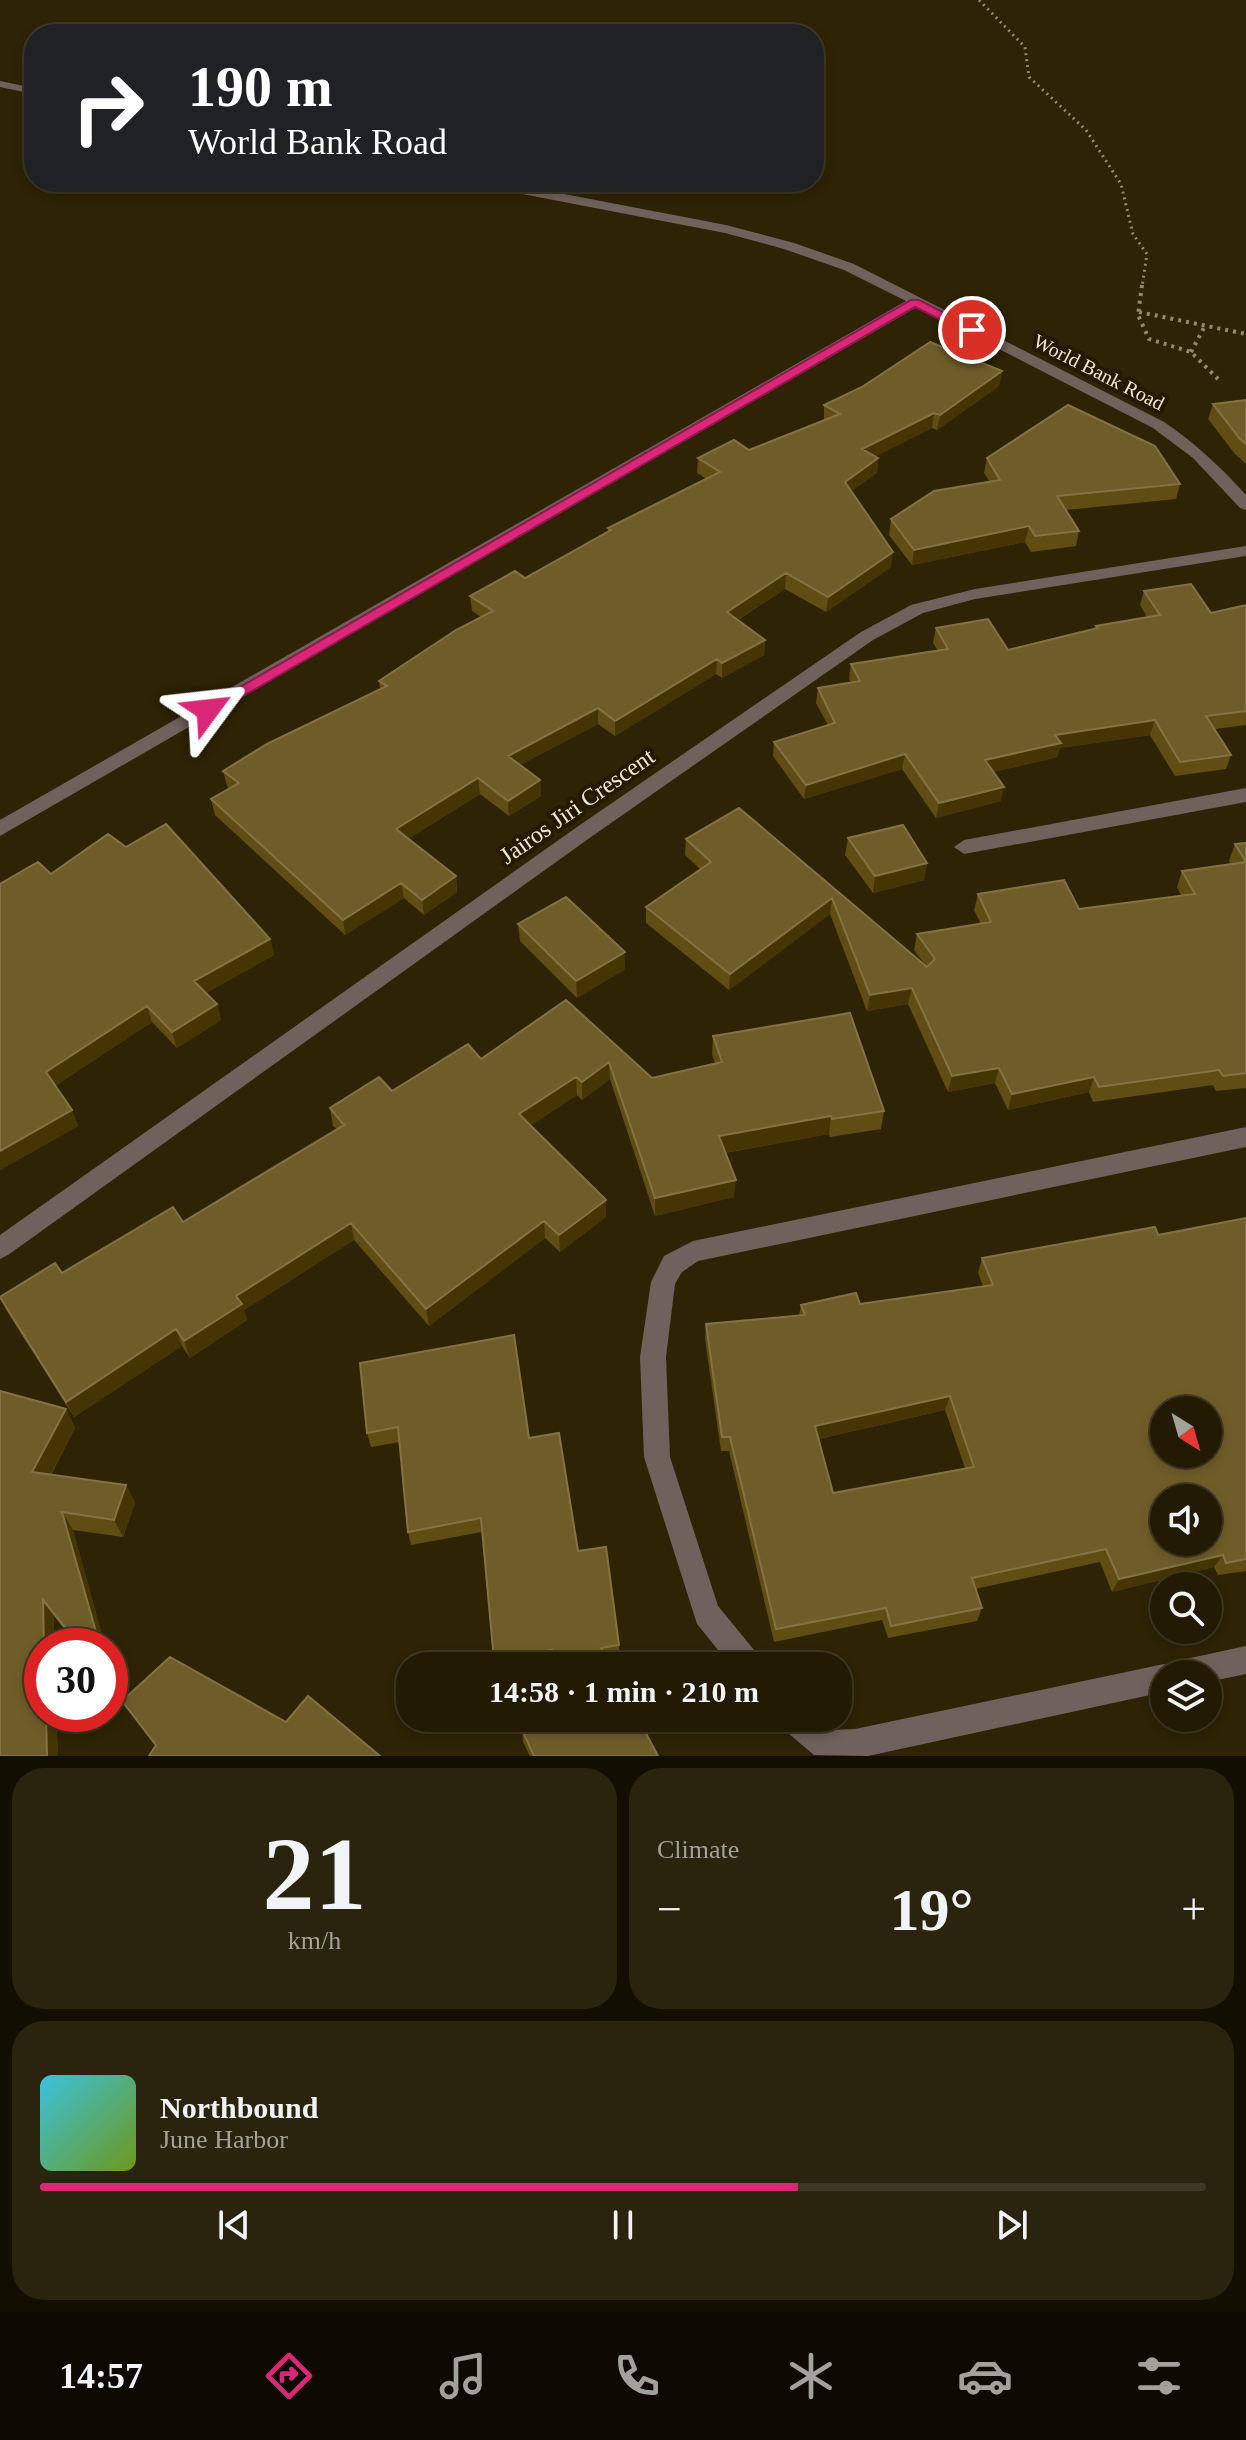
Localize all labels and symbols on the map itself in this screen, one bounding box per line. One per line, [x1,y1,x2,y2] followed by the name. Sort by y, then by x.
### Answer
[938,296,1006,364] pin
[1030,330,1168,414] street label: World Bank Road
[166,668,250,752] position arrow
[495,743,660,869] street label: Jairos Jiri Crescent
[1150,1396,1222,1468] north arrow
[24,1628,128,1732] speed limit sign: 30

